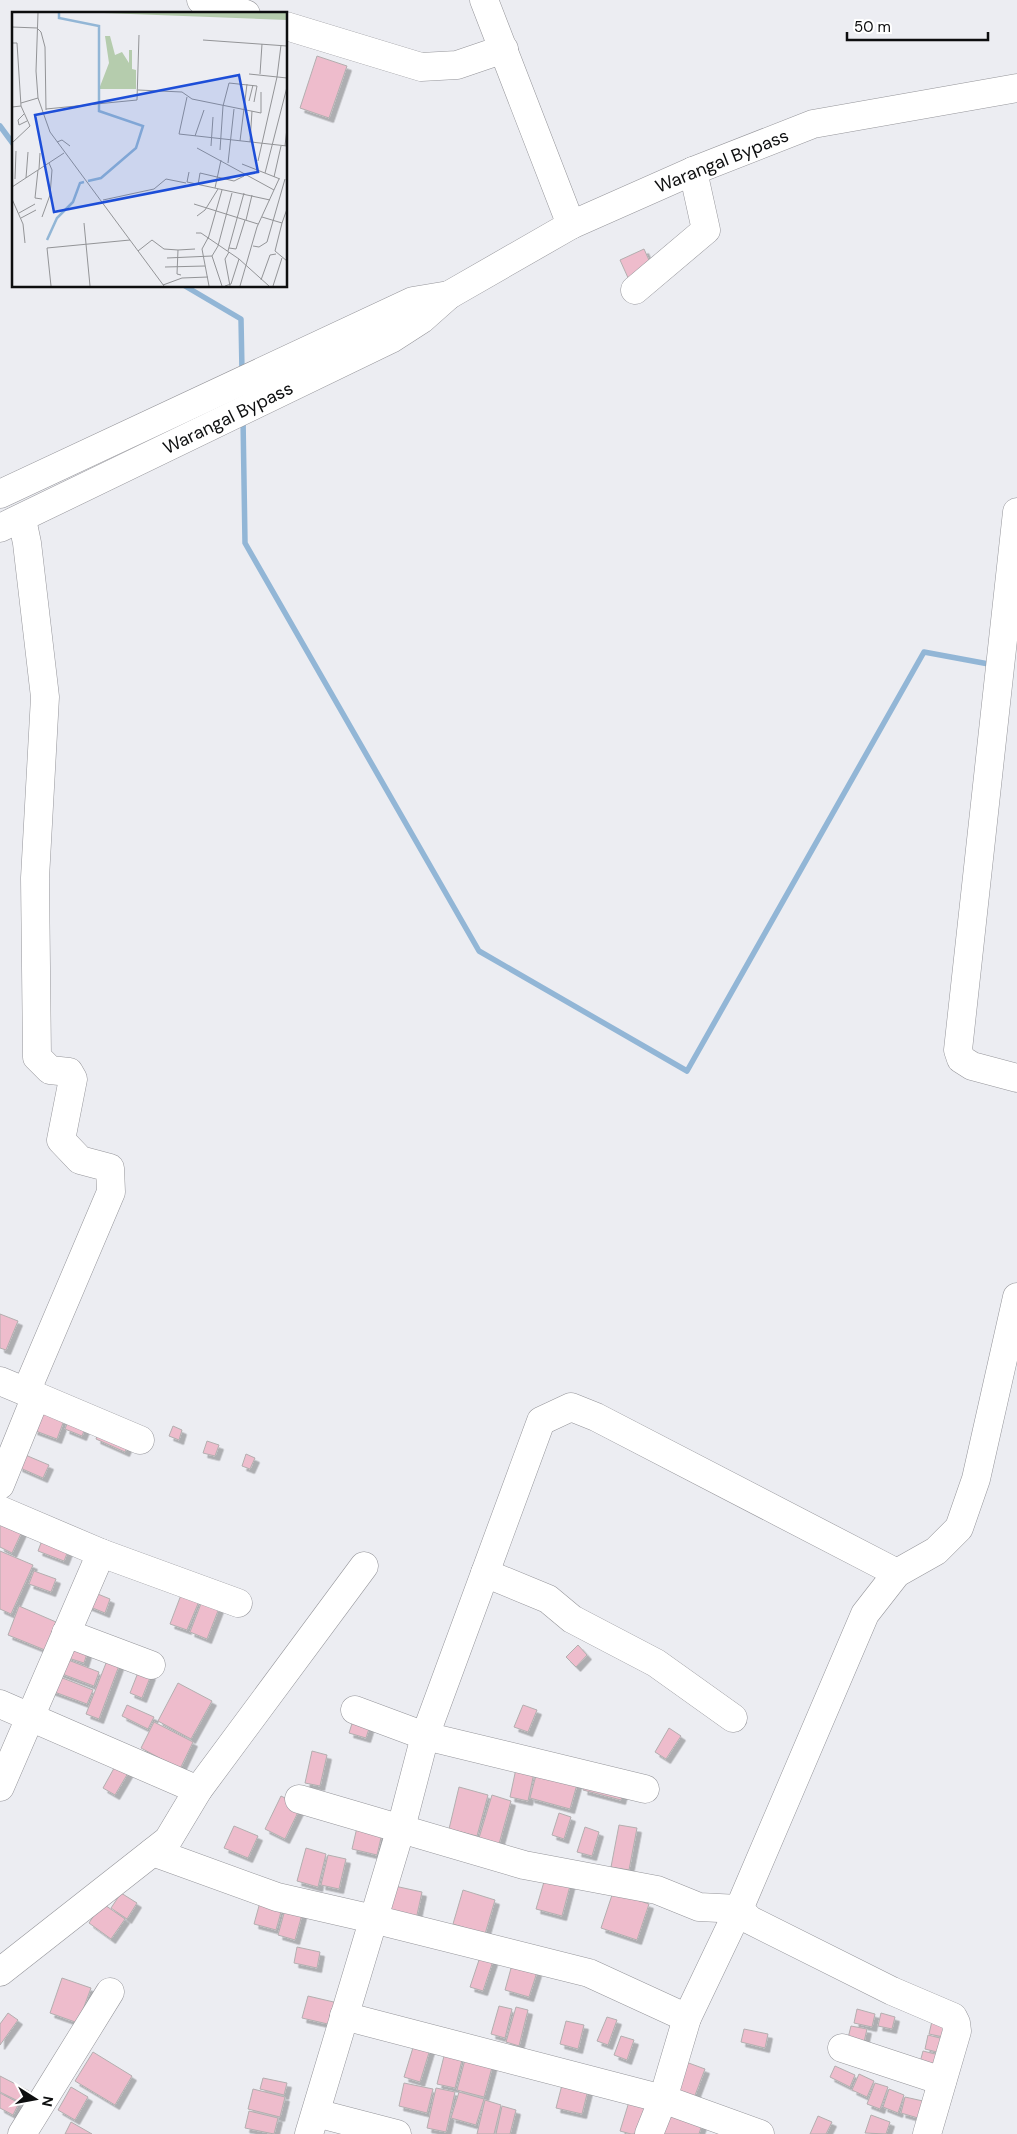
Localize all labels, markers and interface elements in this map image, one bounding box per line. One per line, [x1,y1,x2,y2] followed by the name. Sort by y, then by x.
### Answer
[847,10,988,42] scale bar
[12,12,288,288] inset map
[854,17,891,37] text: 50 m
[652,123,792,199] street label: Warangal Bypass
[159,376,297,460] street label: Warangal Bypass
[10,2074,60,2124] north arrow
[38,2095,58,2108] text: N

